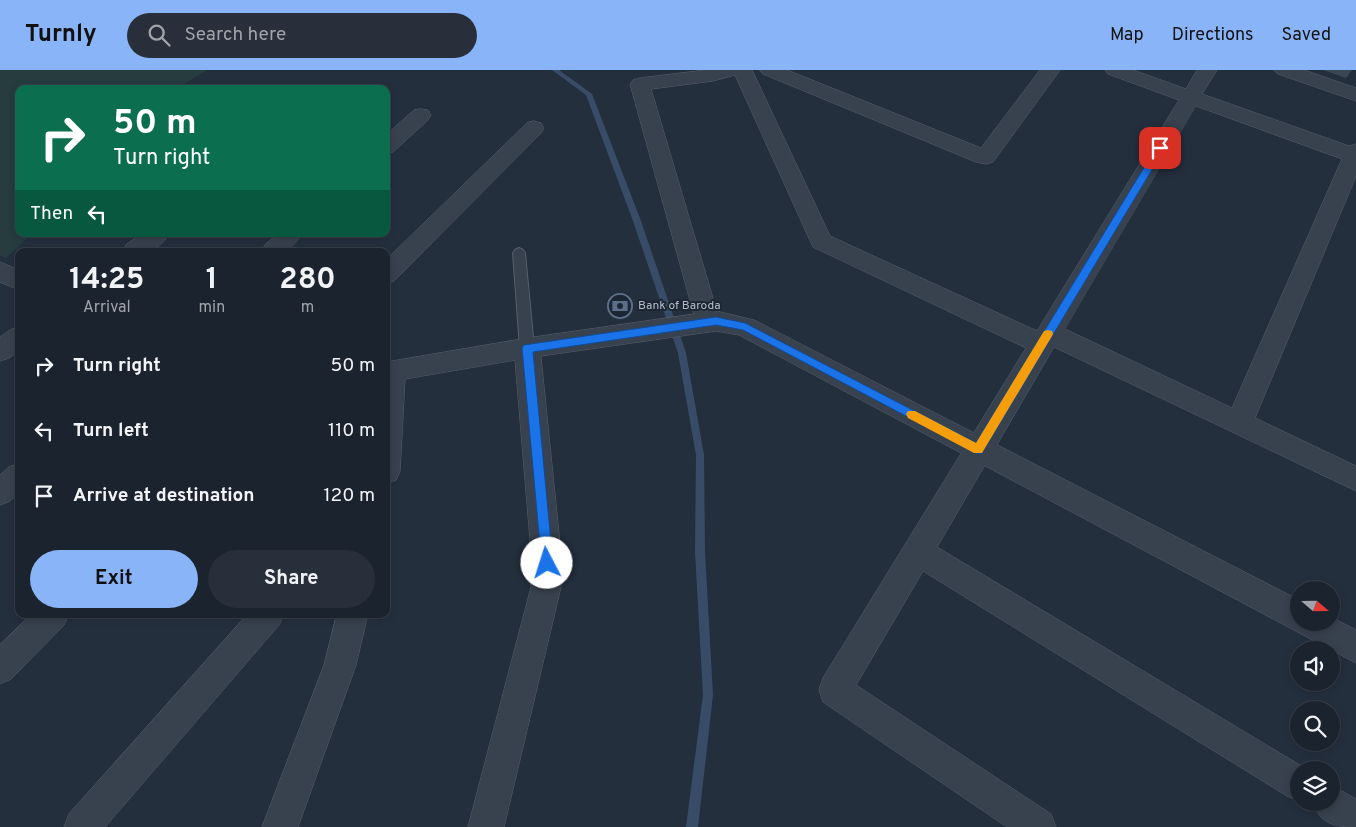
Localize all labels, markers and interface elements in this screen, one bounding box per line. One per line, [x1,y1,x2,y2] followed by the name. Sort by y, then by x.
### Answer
[127,13,477,58] search box
[25,20,97,50] text: Turnly
[145,21,173,49] icon: search
[185,23,286,47] text: Search here
[1110,24,1144,47] text: Map
[1172,24,1254,47] text: Directions
[1282,24,1331,47] text: Saved
[113,102,197,146] text: 50 m
[30,105,95,170] icon: right
[1139,127,1181,169] pin
[1146,134,1174,162] icon: arrive
[113,145,210,172] text: Turn right
[83,200,111,228] icon: left
[30,202,73,226] text: Then
[69,262,144,299] text: 14:25
[206,262,218,299] text: 1
[279,262,336,299] text: 280
[607,293,633,319] bank icon: Bank of Baroda
[83,298,131,318] text: Arrival
[199,298,225,318] text: min
[301,298,314,318] text: m
[638,298,721,314] place label: Bank of Baroda
[30,352,58,380] icon: right
[73,354,161,378] text: Turn right
[330,354,375,378] text: 50 m
[30,417,58,445] icon: left
[73,419,149,443] text: Turn left
[328,419,375,443] text: 110 m
[30,482,58,510] icon: arrive
[73,484,254,508] text: Arrive at destination
[324,484,375,508] text: 120 m
[520,536,572,588] position arrow
[30,550,198,608] button: Exit
[208,550,375,608] button: Share
[1290,581,1340,631] north arrow
[1290,581,1340,811] map controls
[1290,641,1340,691] button: sound
[1290,701,1340,751] button: search
[1290,761,1340,811] button: layers

